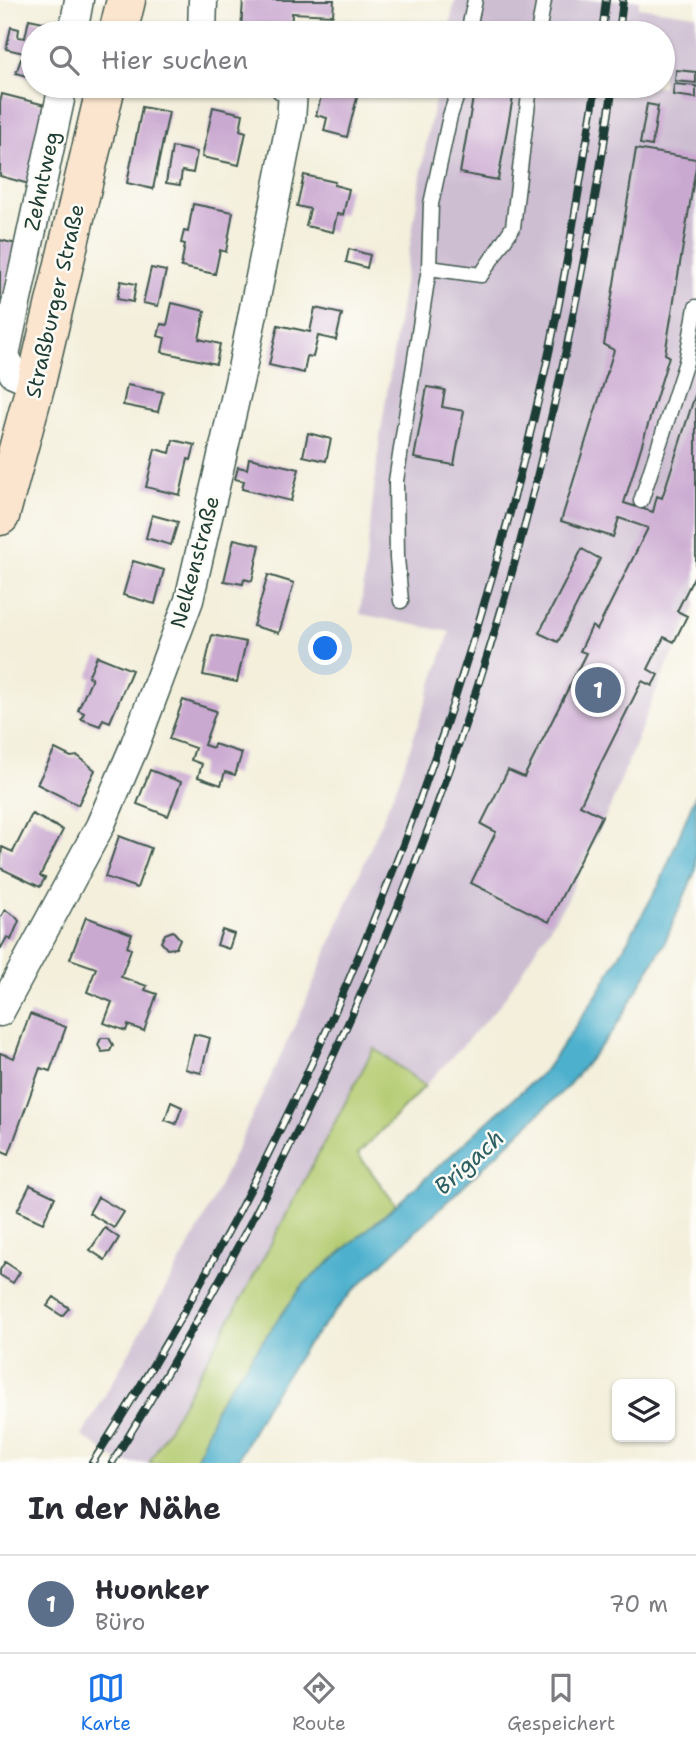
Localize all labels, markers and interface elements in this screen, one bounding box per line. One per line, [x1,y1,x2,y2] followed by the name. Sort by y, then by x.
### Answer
[21,21,675,98] search box
[45,41,83,79] icon: search
[101,42,248,77] text: Hier suchen
[18,129,66,233] street label: Zehntweg
[19,201,91,401] street label: Straßburger Straße
[164,493,226,631] street label: Nelkenstraße
[308,631,342,665] your location
[575,664,621,716] pin: 1
[428,1123,510,1201] water label: Brigach
[612,1379,675,1442] map controls
[612,1379,675,1442] button: layers
[28,1488,221,1529] text: In der Nähe
[95,1572,210,1607] text: Huonker
[46,1589,56,1619] text: 1
[609,1589,668,1619] text: 70 m
[95,1607,145,1637] text: Büro
[81,1669,131,1736] tab: Karte
[292,1669,346,1736] tab: Route
[507,1669,615,1736] tab: Gespeichert

